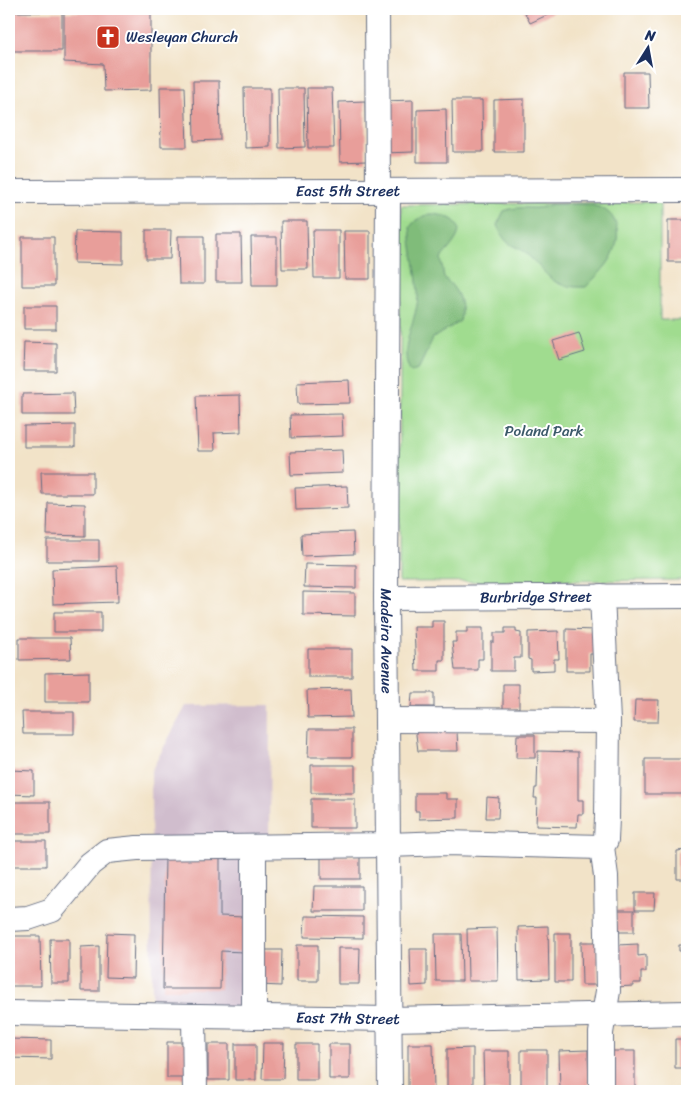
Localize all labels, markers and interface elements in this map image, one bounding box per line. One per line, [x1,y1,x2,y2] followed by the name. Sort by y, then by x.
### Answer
[624,22,674,72] north arrow
[642,22,658,49] text: N
[95,24,121,50] church icon: Wesleyan Church
[126,24,238,50] place label: Wesleyan Church
[296,178,401,204] street label: East 5th Street
[504,418,584,444] park label: Poland Park
[480,584,593,610] street label: Burbridge Street
[373,588,400,694] street label: Madeira Avenue
[296,1005,401,1032] street label: East 7th Street

